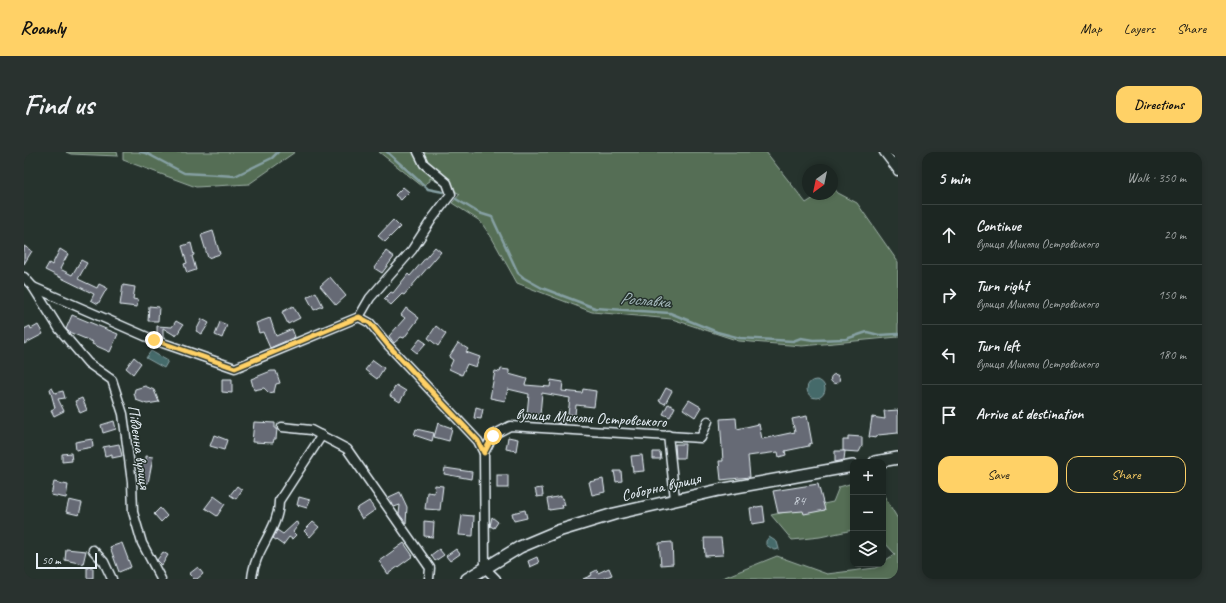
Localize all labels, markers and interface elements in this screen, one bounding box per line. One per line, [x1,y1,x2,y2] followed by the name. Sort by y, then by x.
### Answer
[20,16,66,40] text: Roamly
[1080,20,1102,37] text: Map
[1124,20,1155,37] text: Layers
[1177,20,1206,37] text: Share
[1116,86,1202,123] button: Directions
[24,87,94,122] text: Find us
[802,164,838,200] north arrow
[938,168,970,189] text: 5 min
[1127,170,1186,186] text: Walk · 350 m
[976,217,1021,236] text: Continue
[938,224,960,246] icon: ahead
[1164,227,1186,243] text: 20 m
[976,236,1099,252] text: вулиця Миколи Островського
[976,277,1029,296] text: Turn right
[938,284,960,306] icon: right
[619,287,673,313] water label: Рославка
[1158,287,1186,303] text: 150 m
[976,296,1099,312] text: вулиця Миколи Островського
[145,331,163,349] route end
[976,337,1019,356] text: Turn left
[938,344,960,366] icon: left
[1158,347,1186,363] text: 180 m
[976,356,1099,372] text: вулиця Миколи Островського
[123,404,155,491] street label: Південна вулиця
[515,404,668,432] street label: вулиця Миколи Островського
[938,404,960,426] icon: arrive
[976,405,1083,424] text: Arrive at destination
[484,427,502,445] route start
[938,456,1058,493] button: Save
[1066,456,1186,493] button: Share
[850,459,886,567] map controls
[850,459,886,495] button: +
[619,468,704,506] street label: Соборна вулиця
[793,492,807,509] house number: 84
[850,495,886,531] button: −
[850,531,886,567] button: layers
[36,551,97,570] scale bar
[42,553,61,567] text: 50 m

